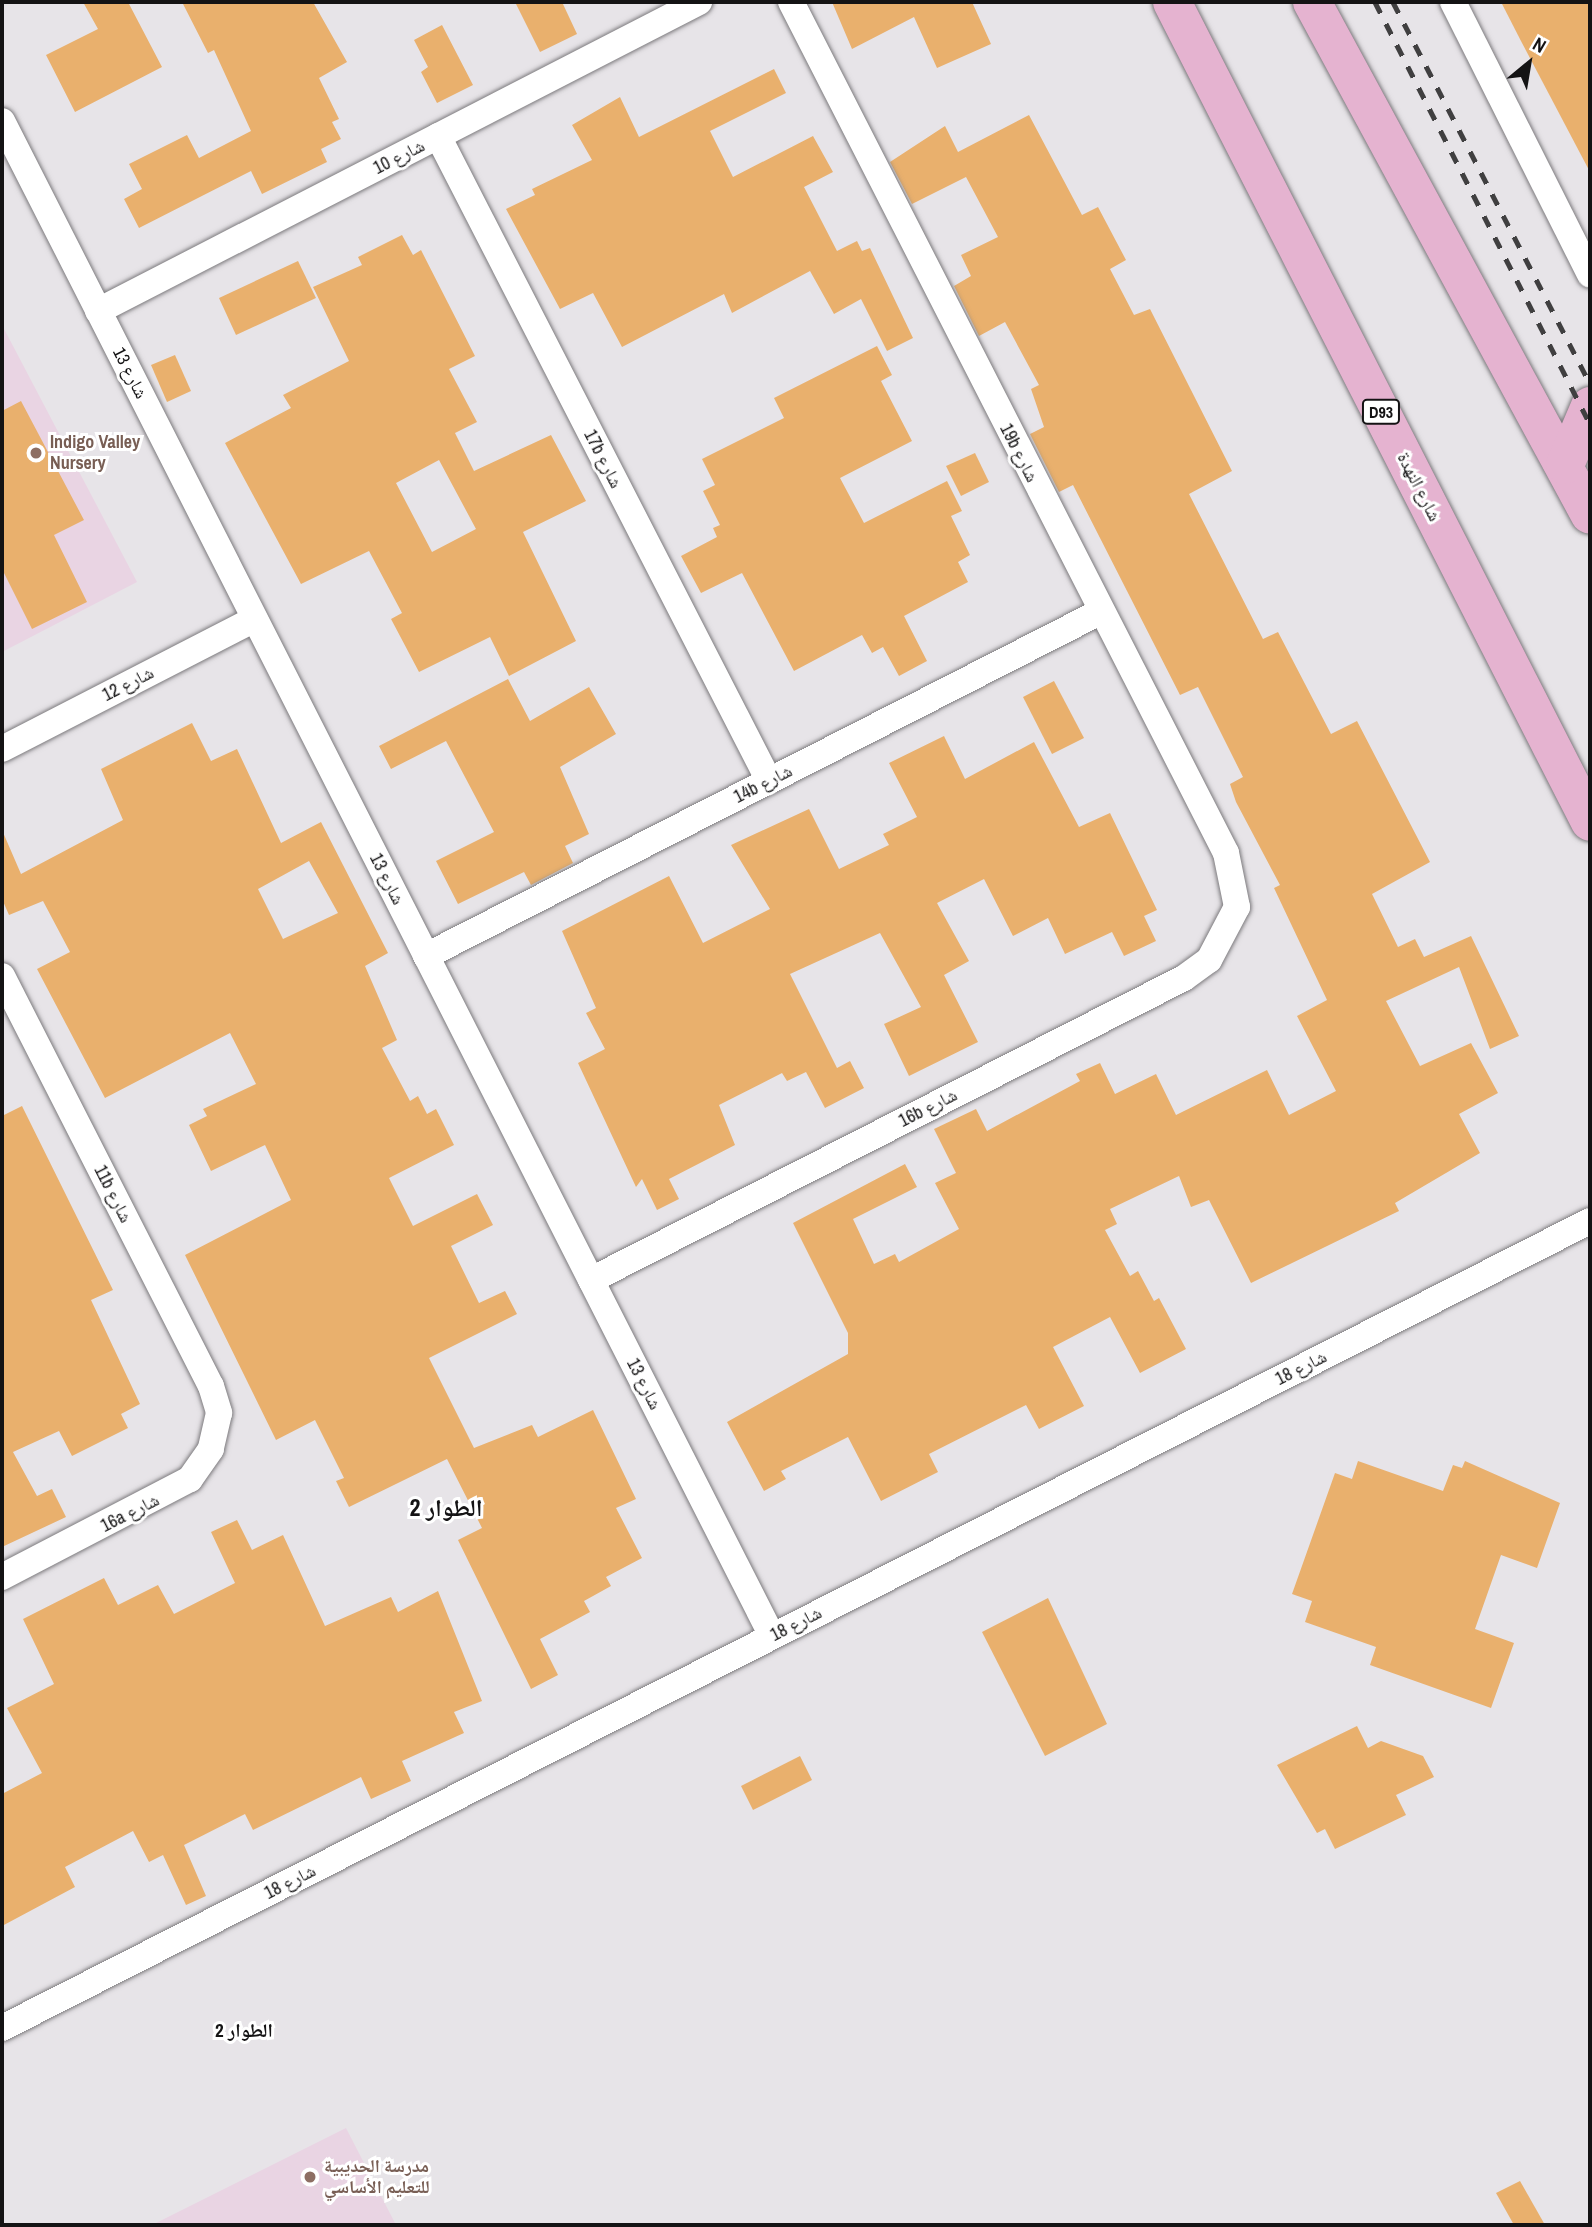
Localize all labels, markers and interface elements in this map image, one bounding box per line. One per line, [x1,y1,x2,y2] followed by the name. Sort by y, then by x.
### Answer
[1494,28,1564,98] north arrow
[1528,31,1551,59] text: N
[370,135,428,179] street label: شارع 10
[108,344,152,402] street label: شارع 13
[1362,400,1400,424] road number: D93
[995,420,1043,486] street label: 19b شارع
[579,426,627,492] street label: 17b شارع
[50,432,140,474] place label: Indigo Valley Nursery
[28,445,44,461] marker: Indigo Valley Nursery
[1392,449,1446,525] street label: شارع النهدة
[99,662,157,706] street label: شارع 12
[730,760,796,808] street label: 14b شارع
[365,850,409,908] street label: شارع 13
[895,1084,961,1132] street label: 16b شارع
[89,1162,137,1226] street label: 11b شارع
[1272,1346,1330,1390] street label: شارع 18
[622,1355,666,1413] street label: شارع 13
[97,1489,163,1537] street label: 16a شارع
[410,1494,482,1522] district label: الطوار 2
[767,1602,825,1646] street label: شارع 18
[261,1860,319,1904] street label: شارع 18
[215,2020,273,2042] district label: الطوار 2
[324,2156,430,2198] place label: مدرسة الحديبية للتعليم الأساسي
[302,2169,318,2185] marker: مدرسة الحديبية للتعليم الأساسي

